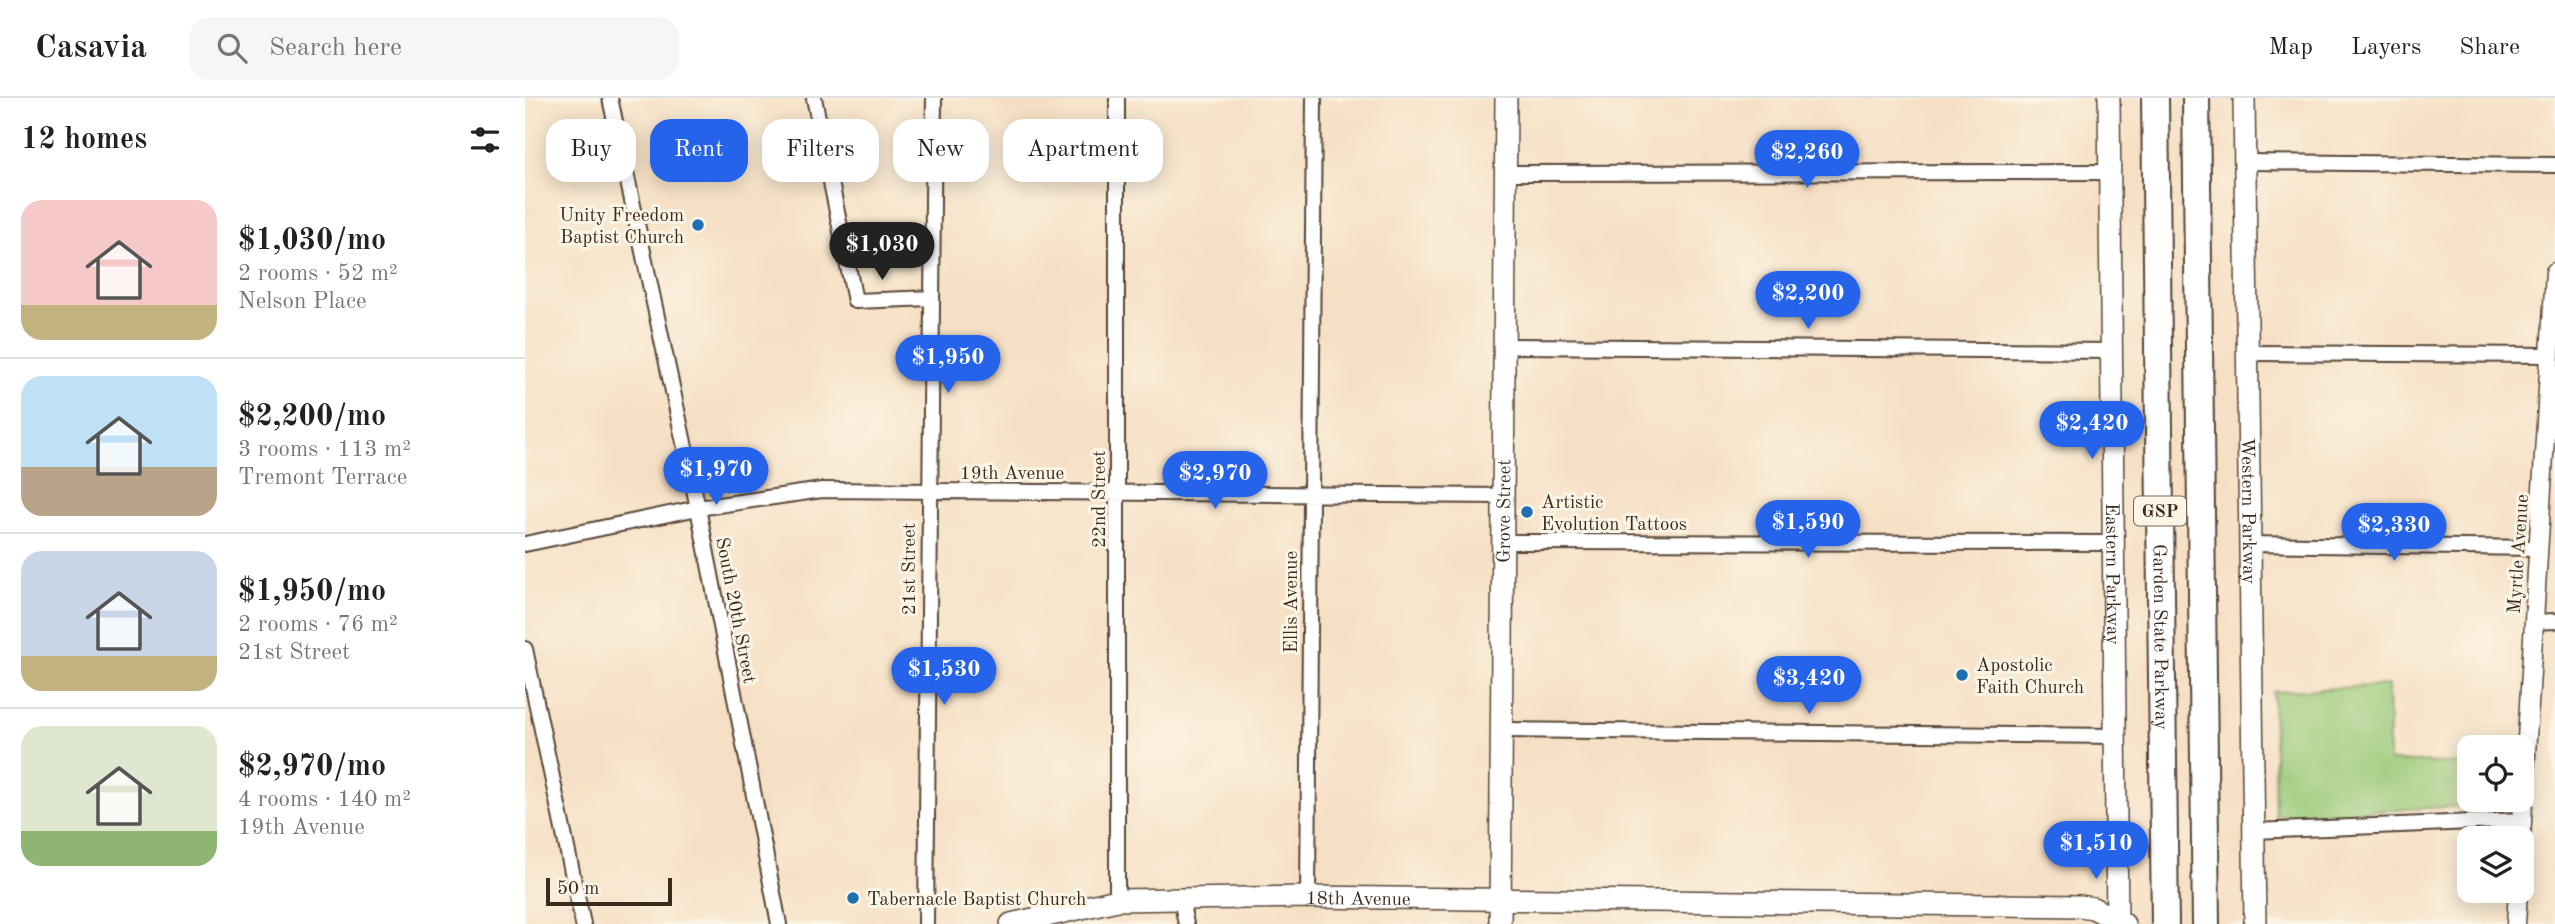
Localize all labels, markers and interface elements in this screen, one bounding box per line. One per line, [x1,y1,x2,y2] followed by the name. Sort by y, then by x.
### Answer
[189,17,679,80] search box
[213,29,251,67] icon: search
[35,32,147,65] text: Casavia
[269,35,402,61] text: Search here
[2269,36,2313,60] text: Map
[2351,36,2421,60] text: Layers
[2459,36,2520,60] text: Share
[546,119,636,182] chip: Buy
[650,119,748,182] chip: Rent
[762,119,879,182] chip: Filters
[893,119,989,182] chip: New
[1003,119,1163,182] chip: Apartment
[466,121,504,159] icon: filters
[21,125,147,155] text: 12 homes
[1750,130,1864,190] pin: $2,260
[1770,141,1844,164] text: $2,260
[559,207,684,248] place label: Unity Freedom Baptist Church
[690,217,706,233] marker: Unity Freedom Baptist Church
[825,222,939,282] pin: $1,030
[238,226,386,256] text: $1,030/mo
[77,228,161,312] icon: home
[845,233,919,256] text: $1,030
[238,262,398,285] text: 2 rooms · 52 m²
[1751,272,1865,331] pin: $2,200
[1771,282,1845,305] text: $2,200
[238,290,367,313] text: Nelson Place
[891,336,1005,395] pin: $1,950
[911,346,985,369] text: $1,950
[238,402,386,432] text: $2,200/mo
[2035,402,2149,461] pin: $2,420
[77,404,161,488] icon: home
[2055,412,2129,435] text: $2,420
[238,438,411,461] text: 3 rooms · 113 m²
[2237,438,2257,584] street label: Western Parkway
[659,448,773,507] pin: $1,970
[1091,450,1110,548] street label: 22nd Street
[1158,452,1272,511] pin: $2,970
[679,458,753,481] text: $1,970
[1496,459,1515,563] street label: Grove Street
[1178,462,1252,485] text: $2,970
[960,465,1064,484] street label: 19th Avenue
[238,466,407,489] text: Tremont Terrace
[1541,494,1687,535] place label: Artistic Evolution Tattoos
[2506,494,2533,615] street label: Myrtle Avenue
[2134,496,2186,526] road number: GSP
[1751,500,1865,560] pin: $1,590
[2101,503,2121,645] street label: Eastern Parkway
[1519,504,1535,520] marker: Artistic Evolution Tattoos
[2337,504,2451,563] pin: $2,330
[1771,511,1845,534] text: $1,590
[2357,514,2431,537] text: $2,330
[901,523,920,615] street label: 21st Street
[711,536,758,685] street label: South 20th Street
[2148,544,2170,730] street label: Garden State Parkway
[1283,551,1302,653] street label: Ellis Avenue
[238,577,386,607] text: $1,950/mo
[77,579,161,663] icon: home
[238,613,398,636] text: 2 rooms · 76 m²
[238,641,350,664] text: 21st Street
[887,648,1001,707] pin: $1,530
[1752,656,1866,716] pin: $3,420
[1976,657,2084,698] place label: Apostolic Faith Church
[907,658,981,681] text: $1,530
[1772,667,1846,690] text: $3,420
[1954,667,1970,683] marker: Apostolic Faith Church
[2457,735,2534,903] map controls
[2457,735,2534,812] button: locate
[238,752,386,782] text: $2,970/mo
[77,754,161,838] icon: home
[238,788,411,811] text: 4 rooms · 140 m²
[238,816,365,839] text: 19th Avenue
[2039,822,2153,881] pin: $1,510
[2457,826,2534,903] button: layers
[2059,832,2133,855] text: $1,510
[546,875,672,907] scale bar
[557,880,599,899] text: 50 m
[845,890,861,906] marker: Tabernacle Baptist Church
[1306,890,1411,910] street label: 18th Avenue
[867,891,1086,910] place label: Tabernacle Baptist Church

